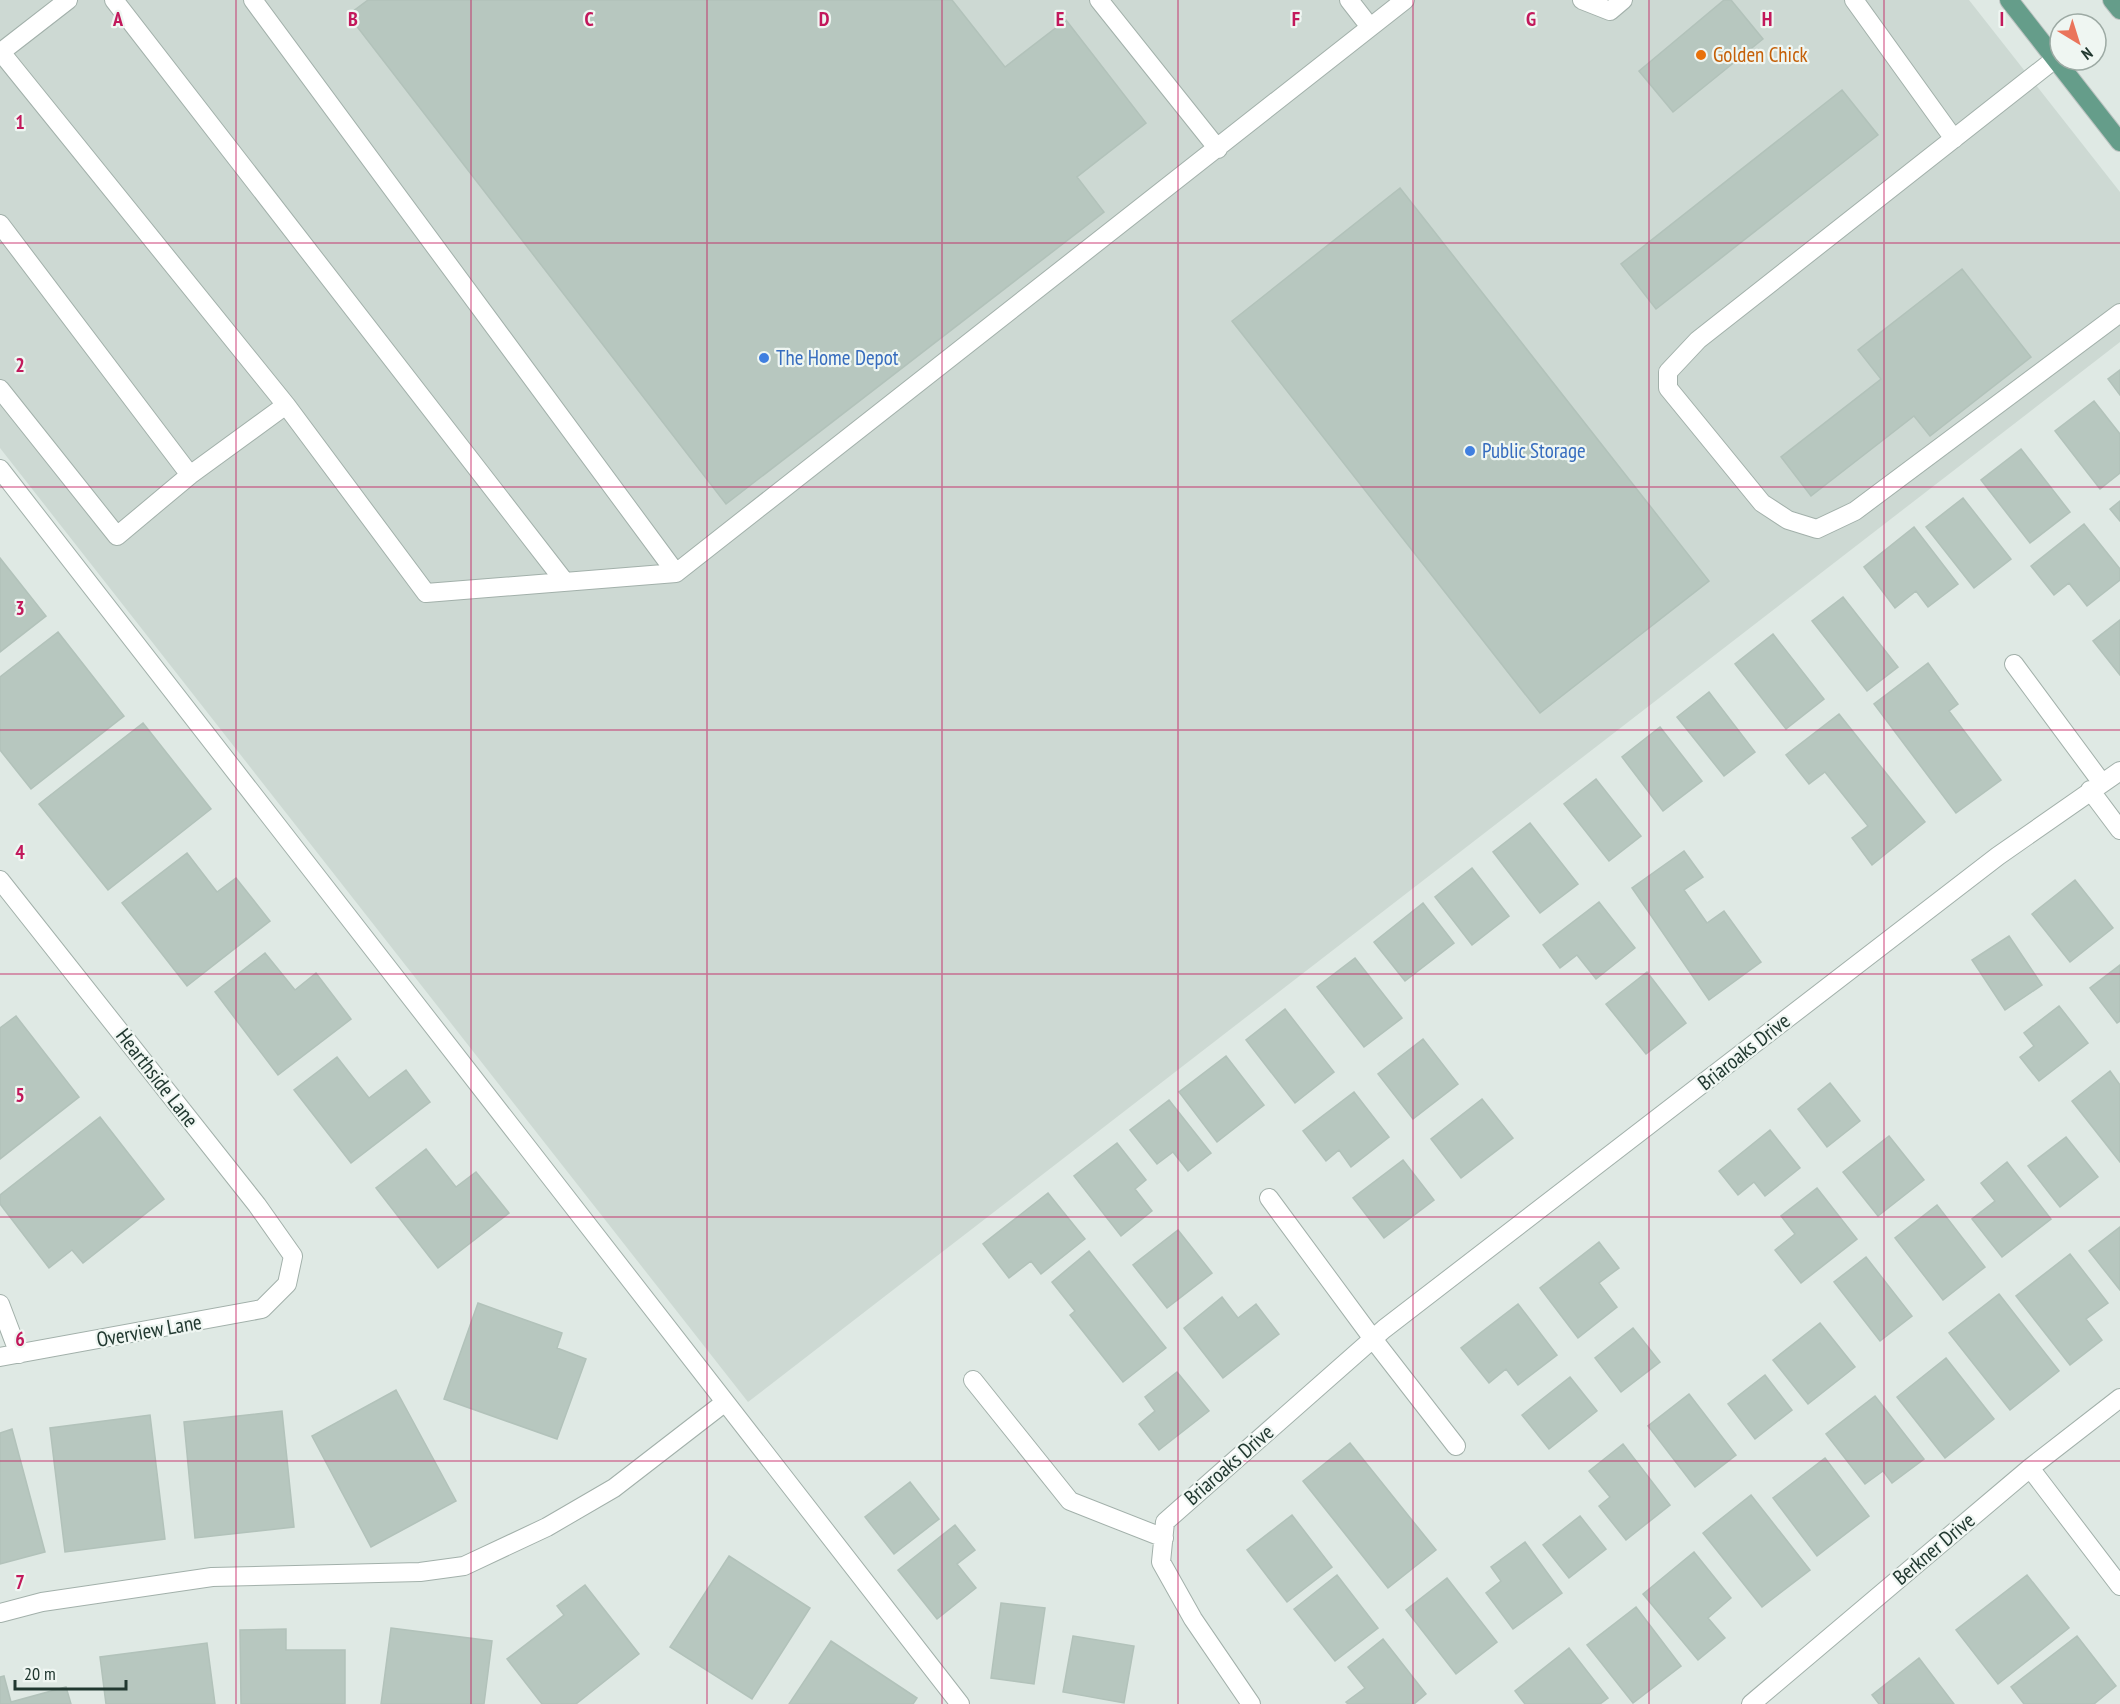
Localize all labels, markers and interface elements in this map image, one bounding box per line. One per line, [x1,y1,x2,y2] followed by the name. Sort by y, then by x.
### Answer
[112,6,124,32] text: A
[348,6,358,32] text: B
[584,6,594,32] text: C
[819,6,830,32] text: D
[1056,6,1064,32] text: E
[1292,6,1300,32] text: F
[1526,6,1536,32] text: G
[1762,6,1772,32] text: H
[2000,6,2004,32] text: I
[2048,12,2108,72] north arrow
[1713,41,1808,68] place label: Golden Chick
[2078,43,2097,64] text: N
[1694,48,1708,62] marker: Golden Chick
[15,109,25,135] text: 1
[776,344,899,371] place label: The Home Depot
[757,351,771,365] marker: The Home Depot
[15,352,25,378] text: 2
[1482,437,1586,464] place label: Public Storage
[1463,444,1477,458] marker: Public Storage
[15,595,25,621] text: 3
[15,839,25,865] text: 4
[1692,1007,1795,1096] street label: Briaroaks Drive
[110,1023,204,1133] street label: Hearthside Lane
[15,1082,25,1108] text: 5
[94,1308,204,1353] street label: Overview Lane
[15,1326,25,1352] text: 6
[1178,1418,1279,1511] street label: Briaroaks Drive
[1887,1507,1980,1591] street label: Berkner Drive
[15,1569,25,1595] text: 7
[15,1653,126,1691] scale bar
[24,1662,56,1685] text: 20 m

